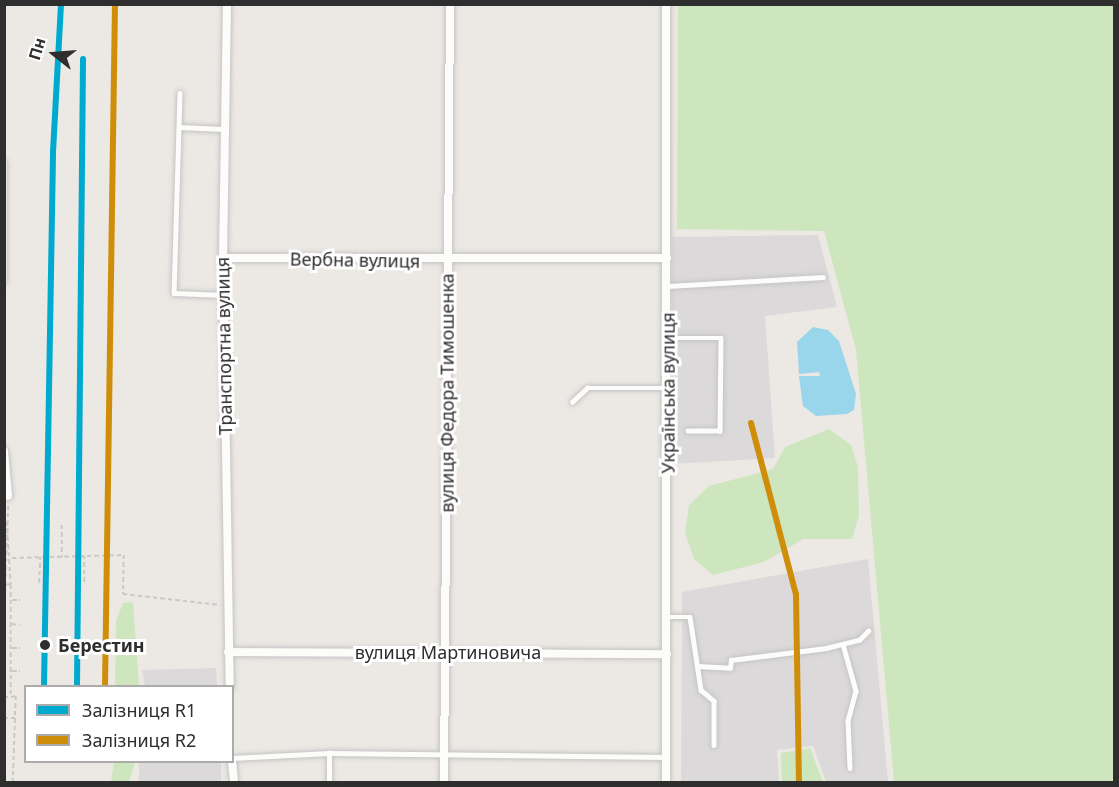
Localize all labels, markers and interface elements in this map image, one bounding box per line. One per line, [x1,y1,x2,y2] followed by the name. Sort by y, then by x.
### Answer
[24,24,84,84] north arrow
[23,35,51,63] text: Пн
[290,248,420,272] street label: Вербна вулиця
[212,257,236,435] street label: Транспортна вулиця
[436,273,458,513] street label: вулиця Федора Тимошенка
[657,312,679,474] street label: Українська вулиця
[58,634,145,656] place label: Берестин
[36,636,54,654] marker: Берестин
[355,641,541,663] street label: вулиця Мартиновича
[24,685,234,763] legend
[82,698,196,722] text: Залізниця R1
[82,728,196,752] text: Залізниця R2

